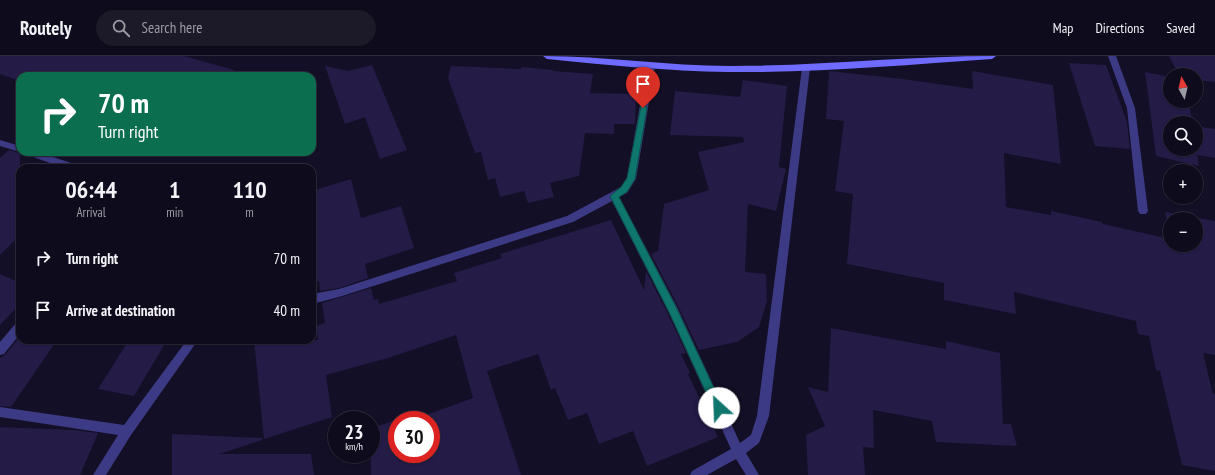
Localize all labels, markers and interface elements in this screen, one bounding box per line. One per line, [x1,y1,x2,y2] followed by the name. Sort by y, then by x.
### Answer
[96,10,376,46] search box
[20,16,72,40] text: Routely
[110,17,132,39] icon: search
[142,18,203,37] text: Search here
[1053,19,1073,37] text: Map
[1095,19,1144,37] text: Directions
[1166,19,1195,37] text: Saved
[626,67,660,108] pin
[1163,68,1203,108] north arrow
[1163,68,1203,252] map controls
[632,73,654,95] icon: arrive
[98,84,149,121] text: 70 m
[32,88,84,140] icon: right
[1163,116,1203,156] button: search
[98,120,158,143] text: Turn right
[1163,164,1203,204] button: +
[65,174,117,205] text: 06:44
[169,174,180,205] text: 1
[232,174,267,205] text: 110
[76,204,106,221] text: Arrival
[166,204,183,221] text: min
[245,204,254,221] text: m
[1163,212,1203,252] button: −
[32,247,54,269] icon: right
[66,249,118,268] text: Turn right
[274,249,300,268] text: 70 m
[32,299,54,321] icon: arrive
[66,301,175,320] text: Arrive at destination
[274,301,300,320] text: 40 m
[698,387,740,429] position arrow
[388,411,440,463] speed limit sign: 30
[344,419,364,445] text: 23
[345,440,363,453] text: km/h

